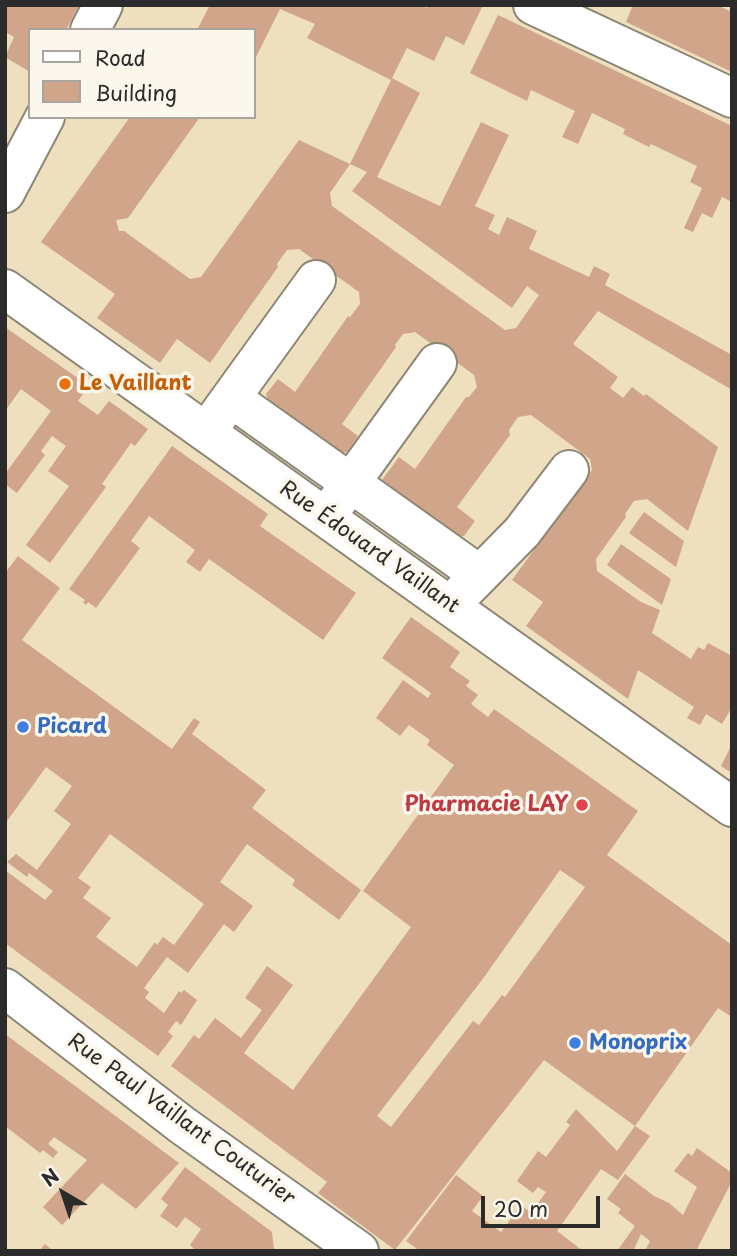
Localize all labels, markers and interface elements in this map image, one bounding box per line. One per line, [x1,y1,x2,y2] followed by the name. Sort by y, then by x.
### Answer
[28,28,256,119] legend
[95,41,146,73] text: Road
[95,76,177,108] text: Building
[79,371,192,397] place label: Le Vaillant
[57,376,73,392] marker: Le Vaillant
[274,476,464,620] street label: Rue Édouard Vaillant
[37,714,107,740] place label: Picard
[15,719,31,735] marker: Picard
[404,792,568,818] place label: Pharmacie LAY
[574,797,590,813] marker: Pharmacie LAY
[62,1029,300,1211] street label: Rue Paul Vaillant Couturier
[589,1030,687,1056] place label: Monoprix
[567,1035,583,1051] marker: Monoprix
[28,1158,98,1228] north arrow
[35,1161,64,1192] text: N
[485,1182,604,1226] scale bar
[494,1192,548,1224] text: 20 m

